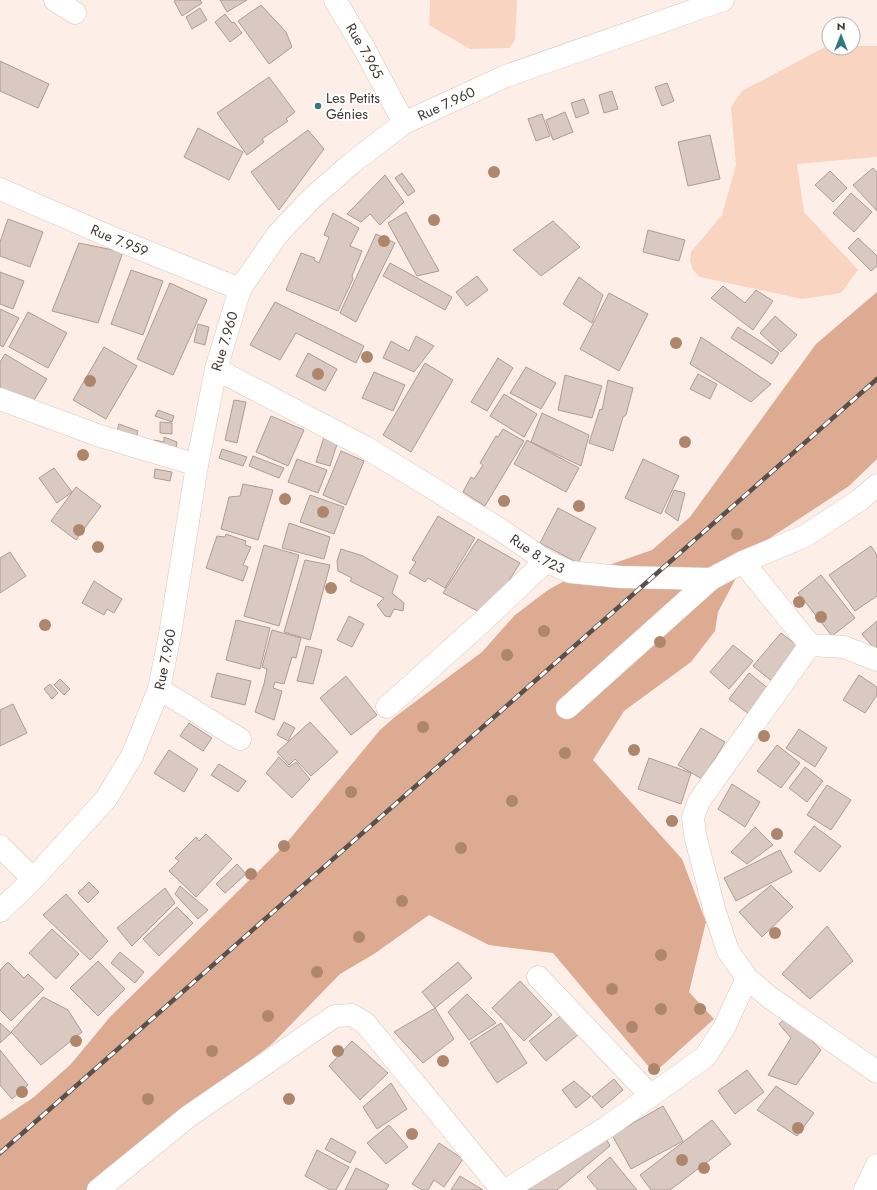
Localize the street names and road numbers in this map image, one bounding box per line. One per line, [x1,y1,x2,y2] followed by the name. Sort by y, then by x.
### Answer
[341,19,389,82] street label: Rue 7.965
[414,82,478,125] street label: Rue 7.960
[87,219,151,261] street label: Rue 7.959
[206,309,243,373] street label: Rue 7.960
[506,529,568,578] street label: Rue 8.723
[149,628,181,691] street label: Rue 7.960

